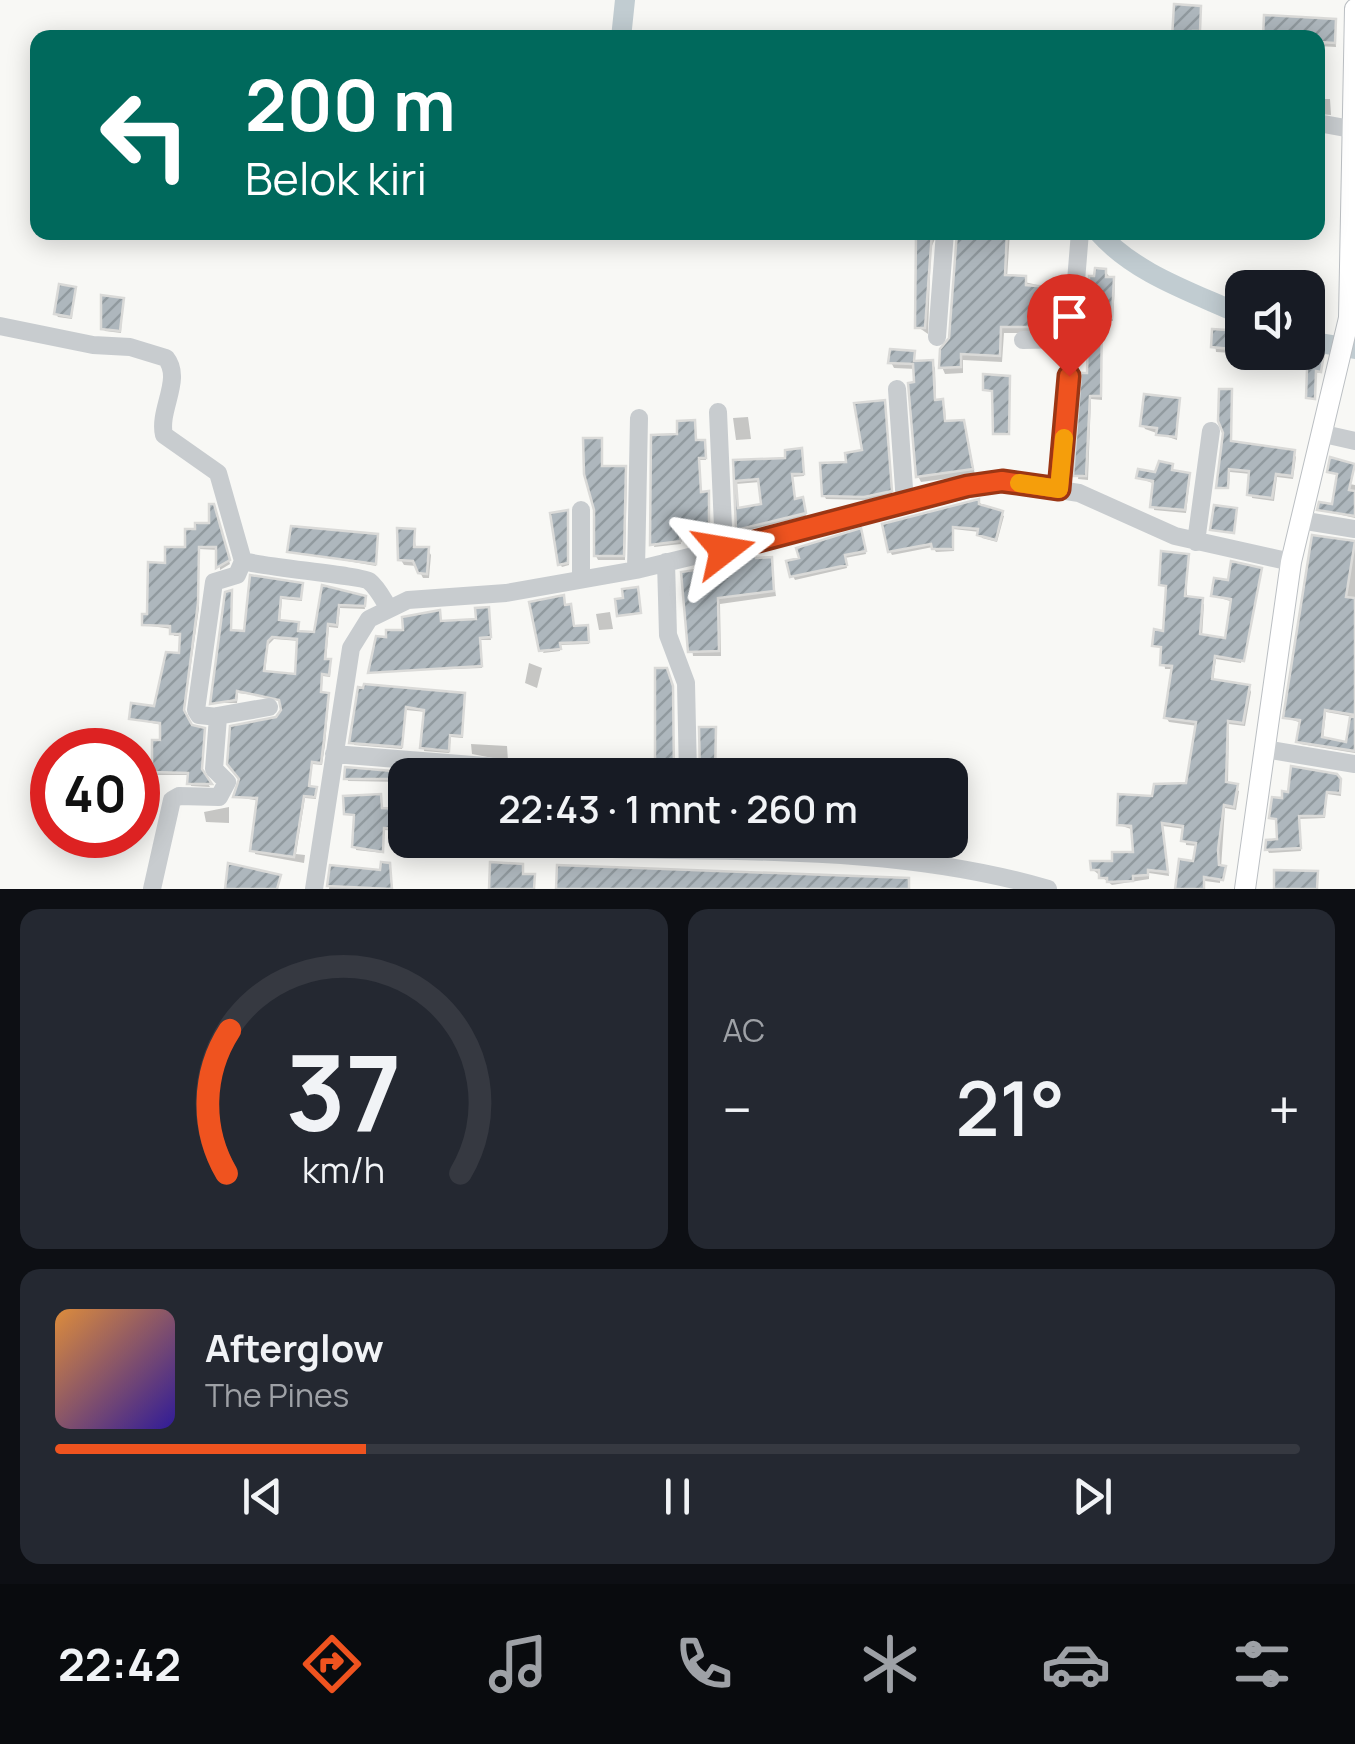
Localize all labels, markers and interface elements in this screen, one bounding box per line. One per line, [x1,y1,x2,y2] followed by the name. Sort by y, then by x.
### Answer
[245,56,456,152] text: 200 m
[80,70,210,200] icon: left
[245,147,427,209] text: Belok kiri
[1225,270,1325,370] map controls
[1225,270,1325,370] button: sound
[1027,274,1112,377] pin
[1042,289,1097,344] icon: arrive
[672,498,776,602] position arrow
[30,728,160,858] speed limit sign: 40
[498,782,858,834] text: 22:43 · 1 mnt · 260 m
[723,1008,765,1052] text: AC
[286,1020,402,1162] text: 37
[956,1056,1065,1159] text: 21°
[723,1071,752,1147] text: −
[1268,1071,1300,1147] text: +
[302,1145,385,1194] text: km/h
[205,1321,384,1373] text: Afterglow
[205,1373,349,1417] text: The Pines
[235,1469,290,1524] icon: previous
[650,1469,705,1524] icon: pause
[1065,1469,1120,1524] icon: next
[297,1629,367,1699] icon: directions
[483,1629,553,1699] icon: music
[669,1629,739,1699] icon: phone
[855,1629,925,1699] icon: climate
[1041,1629,1111,1699] icon: car
[1227,1629,1297,1699] icon: filters
[58,1633,181,1695] text: 22:42

